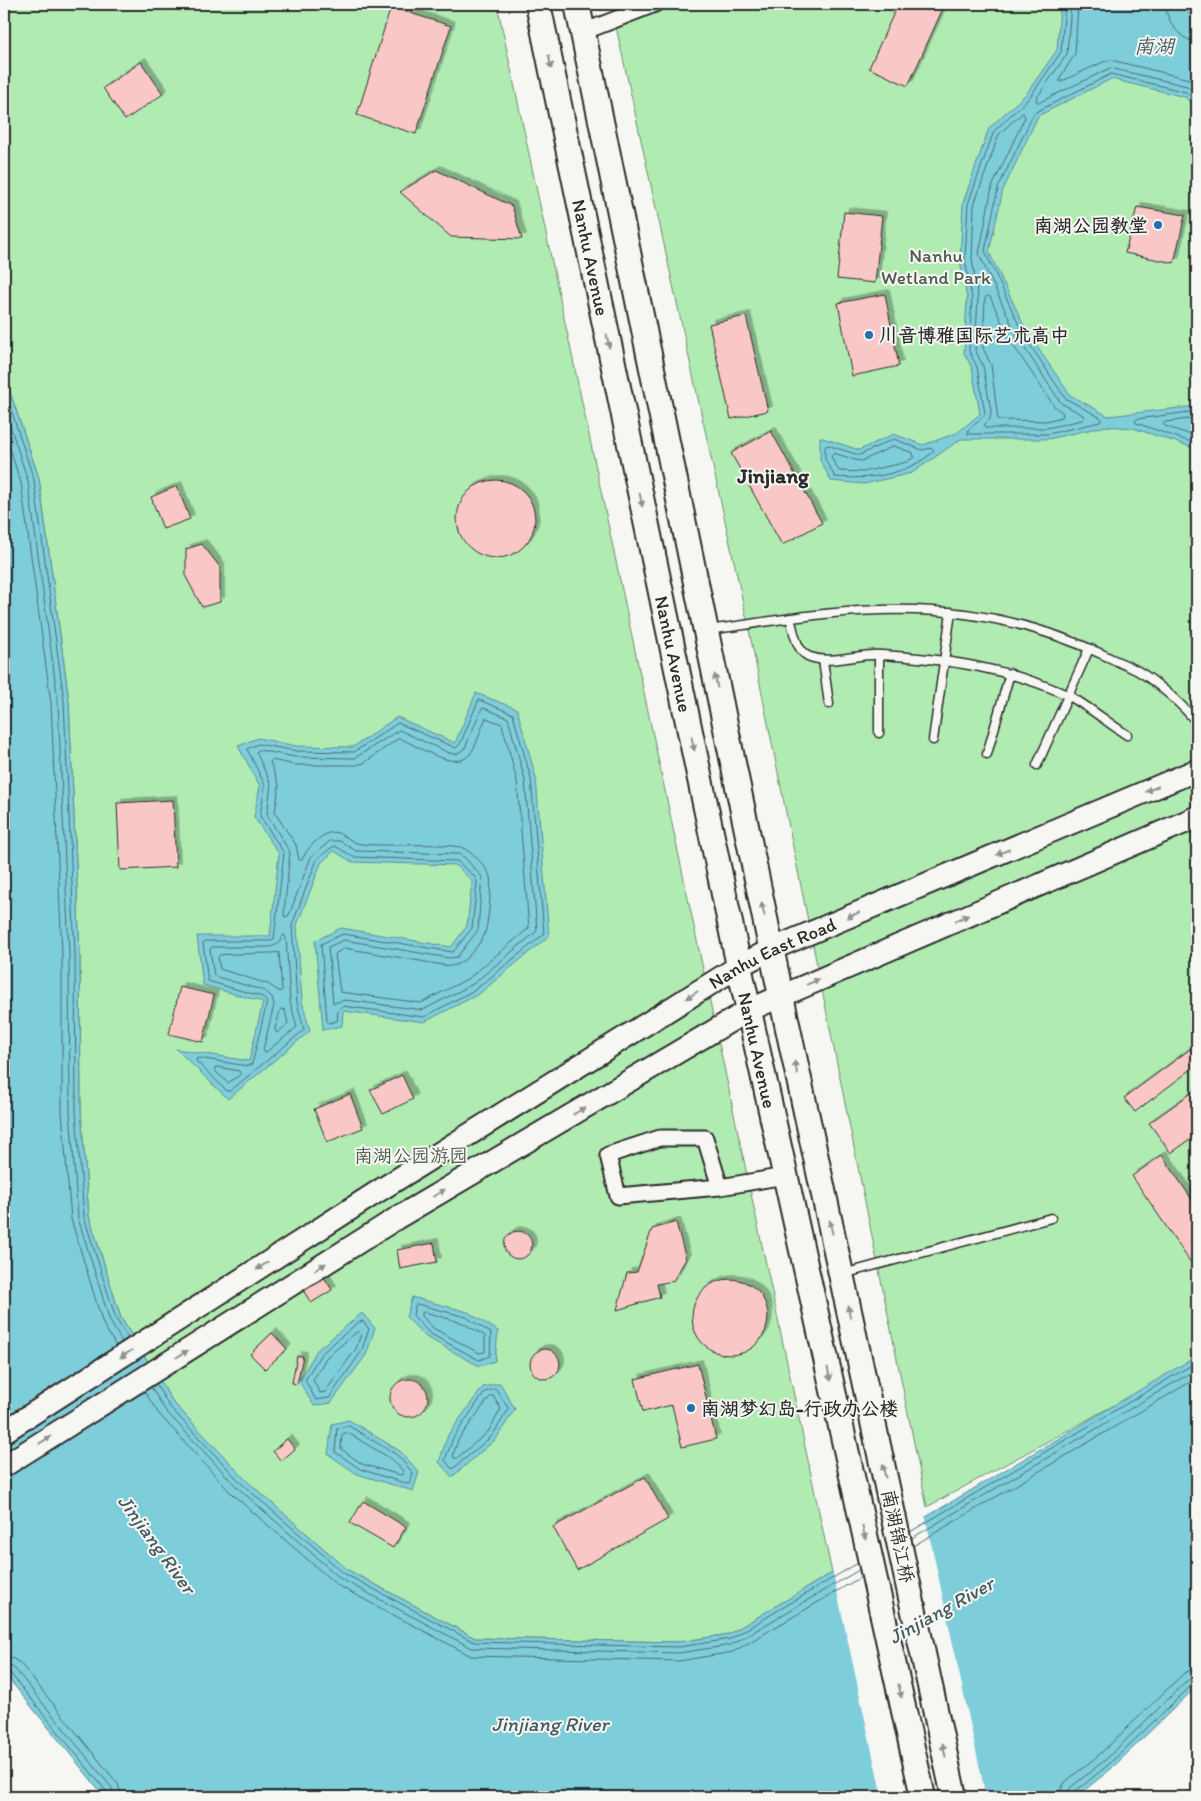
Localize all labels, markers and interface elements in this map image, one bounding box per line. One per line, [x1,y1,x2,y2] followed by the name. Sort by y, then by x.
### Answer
[1134,34,1176,58] water label: 南湖
[546,54,554,69] one-way arrow
[568,197,614,318] street label: Nanhu Avenue
[1034,214,1148,237] place label: 南湖公园教堂
[1152,219,1164,231] marker: 南湖公园教堂
[881,244,991,289] park label: Nanhu Wetland Park
[879,324,1069,347] place label: 川音博雅国际艺术高中
[863,329,875,341] marker: 川音博雅国际艺术高中
[604,333,612,348] one-way arrow
[736,463,810,489] district label: Jinjiang
[638,492,646,508] one-way arrow
[650,594,697,714] street label: Nanhu Avenue
[712,673,720,689] one-way arrow
[689,737,697,752] one-way arrow
[1145,785,1159,793] one-way arrow
[996,848,1010,856] one-way arrow
[759,901,767,917] one-way arrow
[846,911,860,919] one-way arrow
[704,912,839,994] street label: Nanhu East Road
[955,914,970,922] one-way arrow
[806,978,821,986] one-way arrow
[686,990,699,1000] one-way arrow
[734,990,782,1110] street label: Nanhu Avenue
[792,1060,800,1076] one-way arrow
[572,1106,585,1115] one-way arrow
[354,1144,468,1167] park label: 南湖公园游园
[432,1189,445,1198] one-way arrow
[827,1220,835,1235] one-way arrow
[256,1261,269,1271] one-way arrow
[313,1262,326,1271] one-way arrow
[845,1305,853,1320] one-way arrow
[119,1349,132,1359] one-way arrow
[176,1349,189,1358] one-way arrow
[825,1367,833,1382] one-way arrow
[701,1397,899,1420] place label: 南湖梦幻岛-行政办公楼
[685,1402,697,1414] marker: 南湖梦幻岛-行政办公楼
[38,1436,52,1445] one-way arrow
[879,1463,887,1479] one-way arrow
[877,1487,919,1585] street label: 南湖锦江桥
[113,1490,202,1600] water label: Jinjiang River
[860,1525,868,1540] one-way arrow
[884,1570,1000,1649] water label: Jinjiang River
[896,1684,904,1699] one-way arrow
[492,1712,610,1736] water label: Jinjiang River
[939,1741,947,1757] one-way arrow

